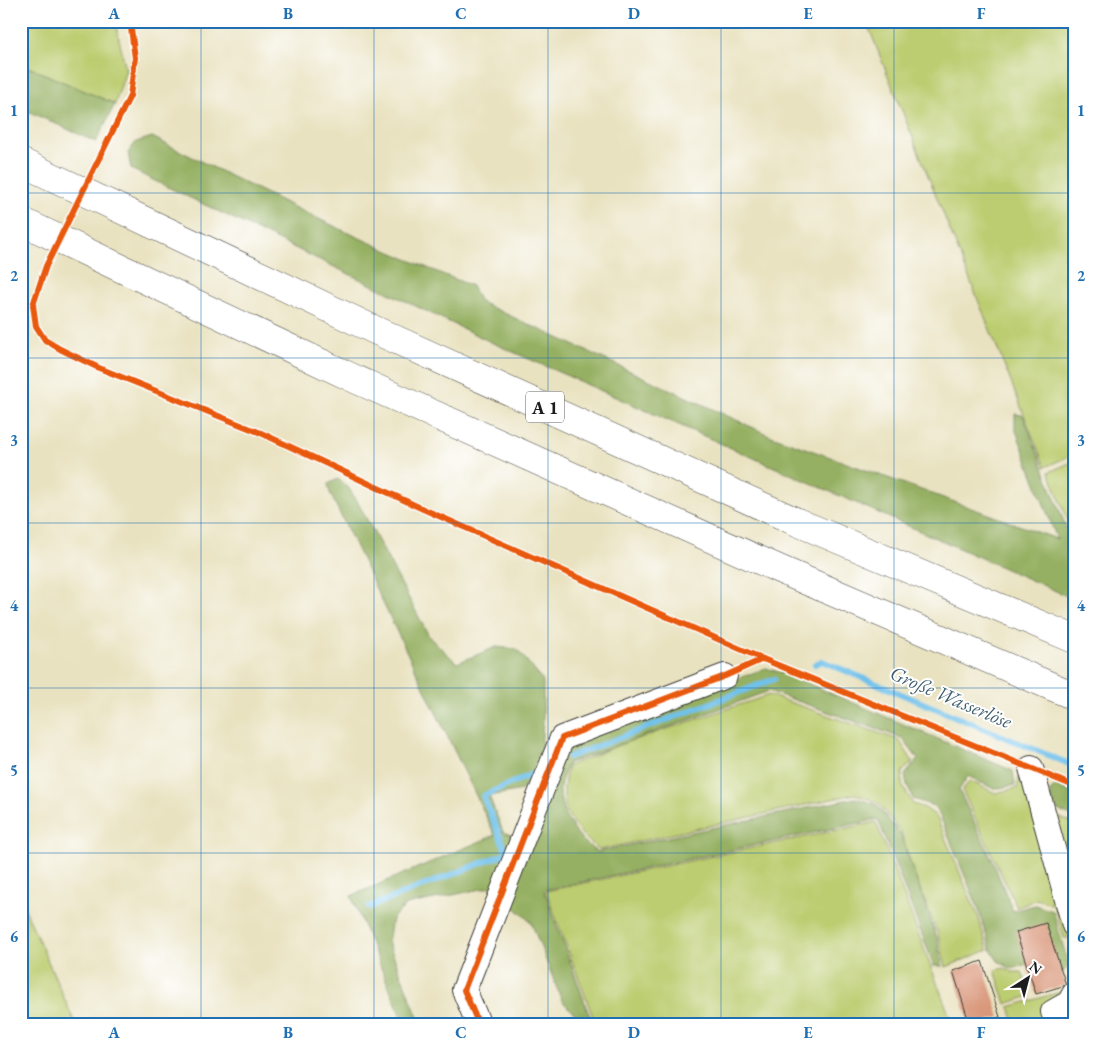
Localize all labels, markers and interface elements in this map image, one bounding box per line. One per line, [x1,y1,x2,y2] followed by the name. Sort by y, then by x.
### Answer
[107,3,120,24] text: A
[283,3,293,24] text: B
[455,3,467,24] text: C
[628,3,640,24] text: D
[803,3,813,24] text: E
[977,3,986,24] text: F
[10,100,18,121] text: 1
[1077,100,1085,121] text: 1
[10,265,19,286] text: 2
[1077,265,1086,286] text: 2
[526,392,564,422] road number: A 1
[10,430,18,451] text: 3
[1077,430,1085,451] text: 3
[10,595,19,616] text: 4
[1077,595,1086,616] text: 4
[886,660,1016,734] water label: Große Wasserlöse
[10,760,18,781] text: 5
[1077,760,1085,781] text: 5
[10,926,19,947] text: 6
[1077,926,1086,947] text: 6
[1002,954,1052,1004] north arrow
[1026,957,1046,978] text: N
[107,1022,120,1043] text: A
[283,1022,293,1043] text: B
[455,1022,467,1043] text: C
[628,1022,640,1043] text: D
[803,1022,813,1043] text: E
[977,1022,986,1043] text: F

